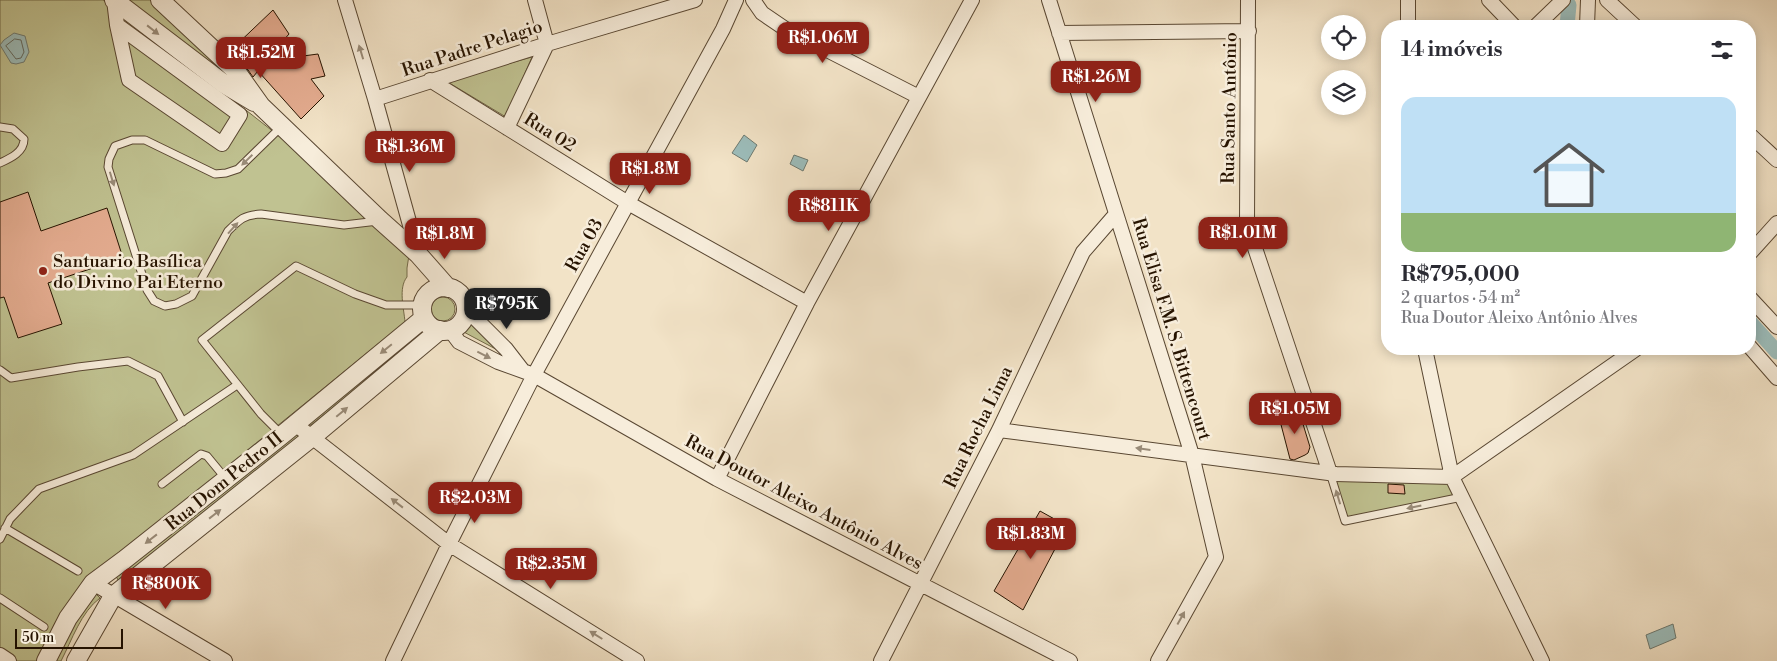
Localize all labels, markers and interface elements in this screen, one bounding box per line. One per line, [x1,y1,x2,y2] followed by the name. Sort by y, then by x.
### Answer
[399,15,545,82] street label: Rua Padre Pelagio
[1321,15,1366,115] map controls
[1321,15,1366,60] button: locate
[777,22,869,64] pin: R$1.06M
[146,24,159,35] one-way arrow
[788,28,858,48] text: R$1.06M
[1217,32,1242,184] street label: Rua Santo Antônio
[215,36,307,79] pin: R$1.52M
[1708,36,1736,64] icon: filters
[1401,37,1502,63] text: 14 imóveis
[227,43,295,63] text: R$1.52M
[357,45,365,60] one-way arrow
[1050,61,1142,103] pin: R$1.26M
[1062,67,1130,87] text: R$1.26M
[1321,70,1366,115] button: layers
[519,107,580,157] street label: Rua 02
[364,130,456,173] pin: R$1.36M
[1524,130,1614,220] icon: home
[376,137,444,157] text: R$1.36M
[609,152,691,195] pin: R$1.8M
[241,154,253,166] one-way arrow
[621,159,679,179] text: R$1.8M
[109,172,116,187] one-way arrow
[788,190,870,232] pin: R$811K
[799,196,859,216] text: R$811K
[560,215,608,276] street label: Rua 03
[1127,215,1217,444] street label: Rua Elisa F.M. S. Bittencourt
[1197,216,1289,259] pin: R$1.01M
[404,218,486,260] pin: R$1.8M
[227,221,238,234] one-way arrow
[1209,223,1277,243] text: R$1.01M
[416,224,474,244] text: R$1.8M
[53,250,223,294] place label: Santuario Basílica do Divino Pai Eterno
[1401,262,1520,288] text: R$795,000
[37,265,49,277] marker: Santuario Basílica do Divino Pai Eterno
[466,288,548,330] pin: R$795K
[1401,288,1520,308] text: 2 quartos · 54 m²
[475,294,539,314] text: R$795K
[1401,308,1638,328] text: Rua Doutor Aleixo Antônio Alves
[380,343,393,354] one-way arrow
[477,351,491,359] one-way arrow
[939,362,1018,492] street label: Rua Rocha Lima
[1249,392,1341,435] pin: R$1.05M
[1260,399,1330,419] text: R$1.05M
[336,407,348,418] one-way arrow
[161,427,288,536] street label: Rua Dom Pedro II
[681,430,927,575] street label: Rua Doutor Aleixo Antônio Alves
[1135,445,1151,453] one-way arrow
[429,482,521,524] pin: R$2.03M
[439,488,511,508] text: R$2.03M
[1333,489,1341,504] one-way arrow
[391,498,404,509] one-way arrow
[1407,503,1422,511] one-way arrow
[208,508,221,519] one-way arrow
[985,518,1077,560] pin: R$1.83M
[997,524,1065,544] text: R$1.83M
[145,533,158,544] one-way arrow
[505,548,597,590] pin: R$2.35M
[516,554,586,574] text: R$2.35M
[125,568,207,610] pin: R$800K
[132,574,200,594] text: R$800K
[1177,612,1186,625] one-way arrow
[15,626,122,649] scale bar
[22,629,54,647] text: 50 m
[589,631,603,640] one-way arrow

